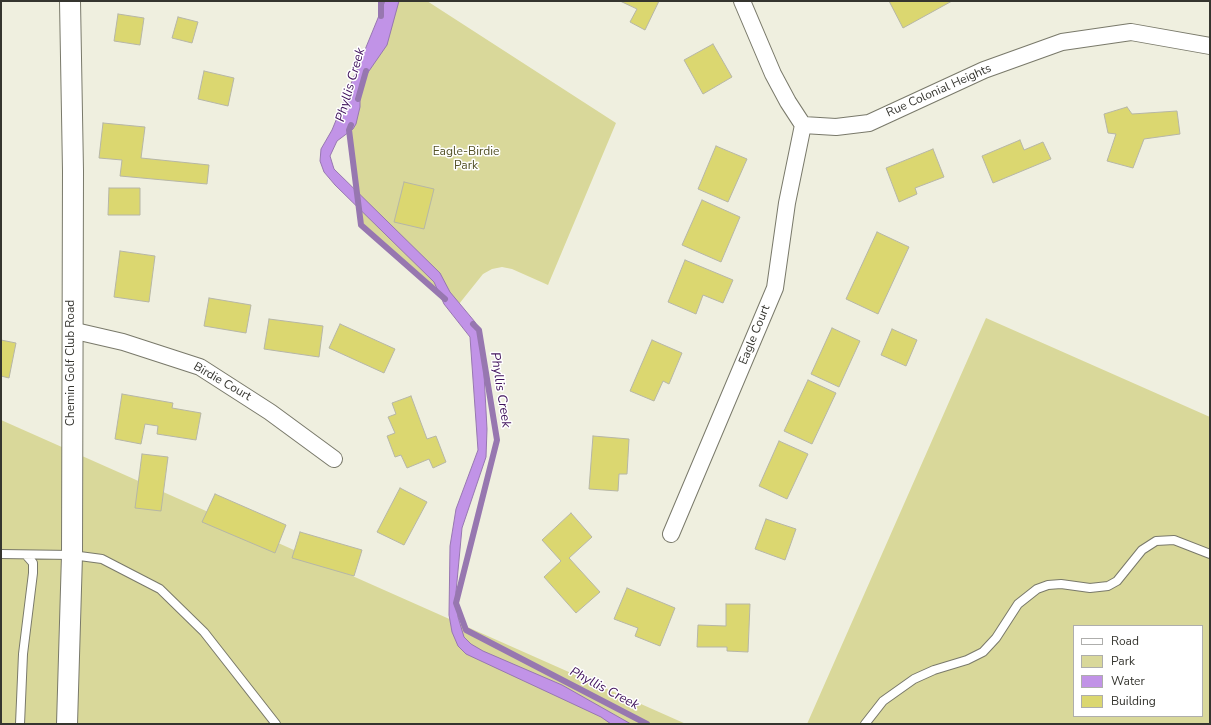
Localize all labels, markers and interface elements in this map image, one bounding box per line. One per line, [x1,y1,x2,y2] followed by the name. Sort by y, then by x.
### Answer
[333,46,369,124] water label: Phyllis Creek
[884,61,994,121] street label: Rue Colonial Heights
[433,145,499,173] park label: Eagle-Birdie Park
[64,300,78,426] street label: Chemin Golf Club Road
[736,303,774,367] street label: Eagle Court
[486,351,514,429] water label: Phyllis Creek
[191,360,253,404] street label: Birdie Court
[1073,625,1203,717] legend
[1111,633,1139,649] text: Road
[1111,653,1135,669] text: Park
[567,664,641,714] water label: Phyllis Creek
[1111,673,1145,689] text: Water
[1111,693,1156,709] text: Building

